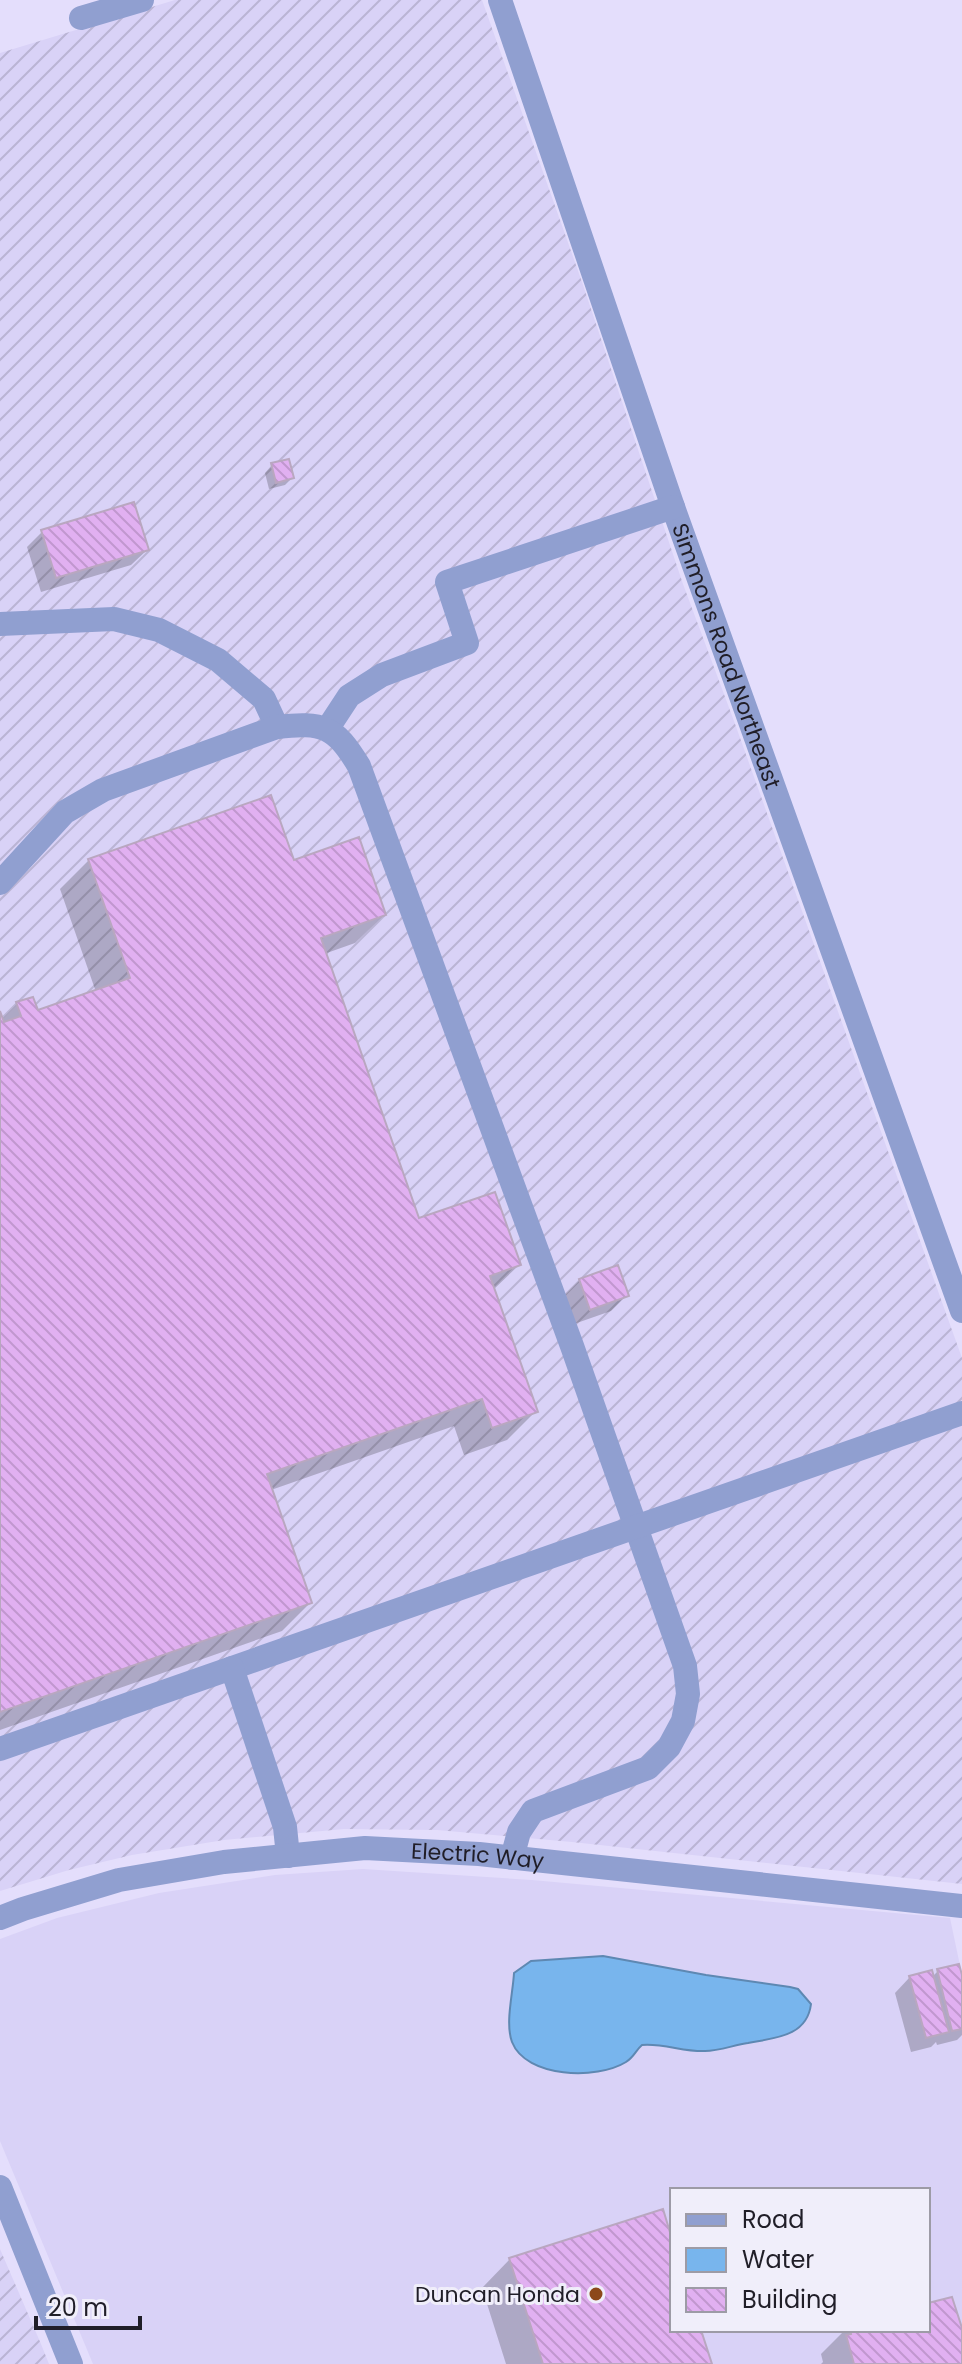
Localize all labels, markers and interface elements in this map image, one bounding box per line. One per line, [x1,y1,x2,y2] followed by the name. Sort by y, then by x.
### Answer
[665,519,789,793] street label: Simmons Road Northeast
[410,1835,546,1876] street label: Electric Way
[670,2188,930,2332] legend
[742,2203,804,2236] text: Road
[742,2243,814,2276] text: Water
[415,2279,580,2310] place label: Duncan Honda
[36,2280,140,2330] scale bar
[742,2283,838,2316] text: Building
[587,2285,605,2303] marker: Duncan Honda
[48,2291,108,2324] text: 20 m

